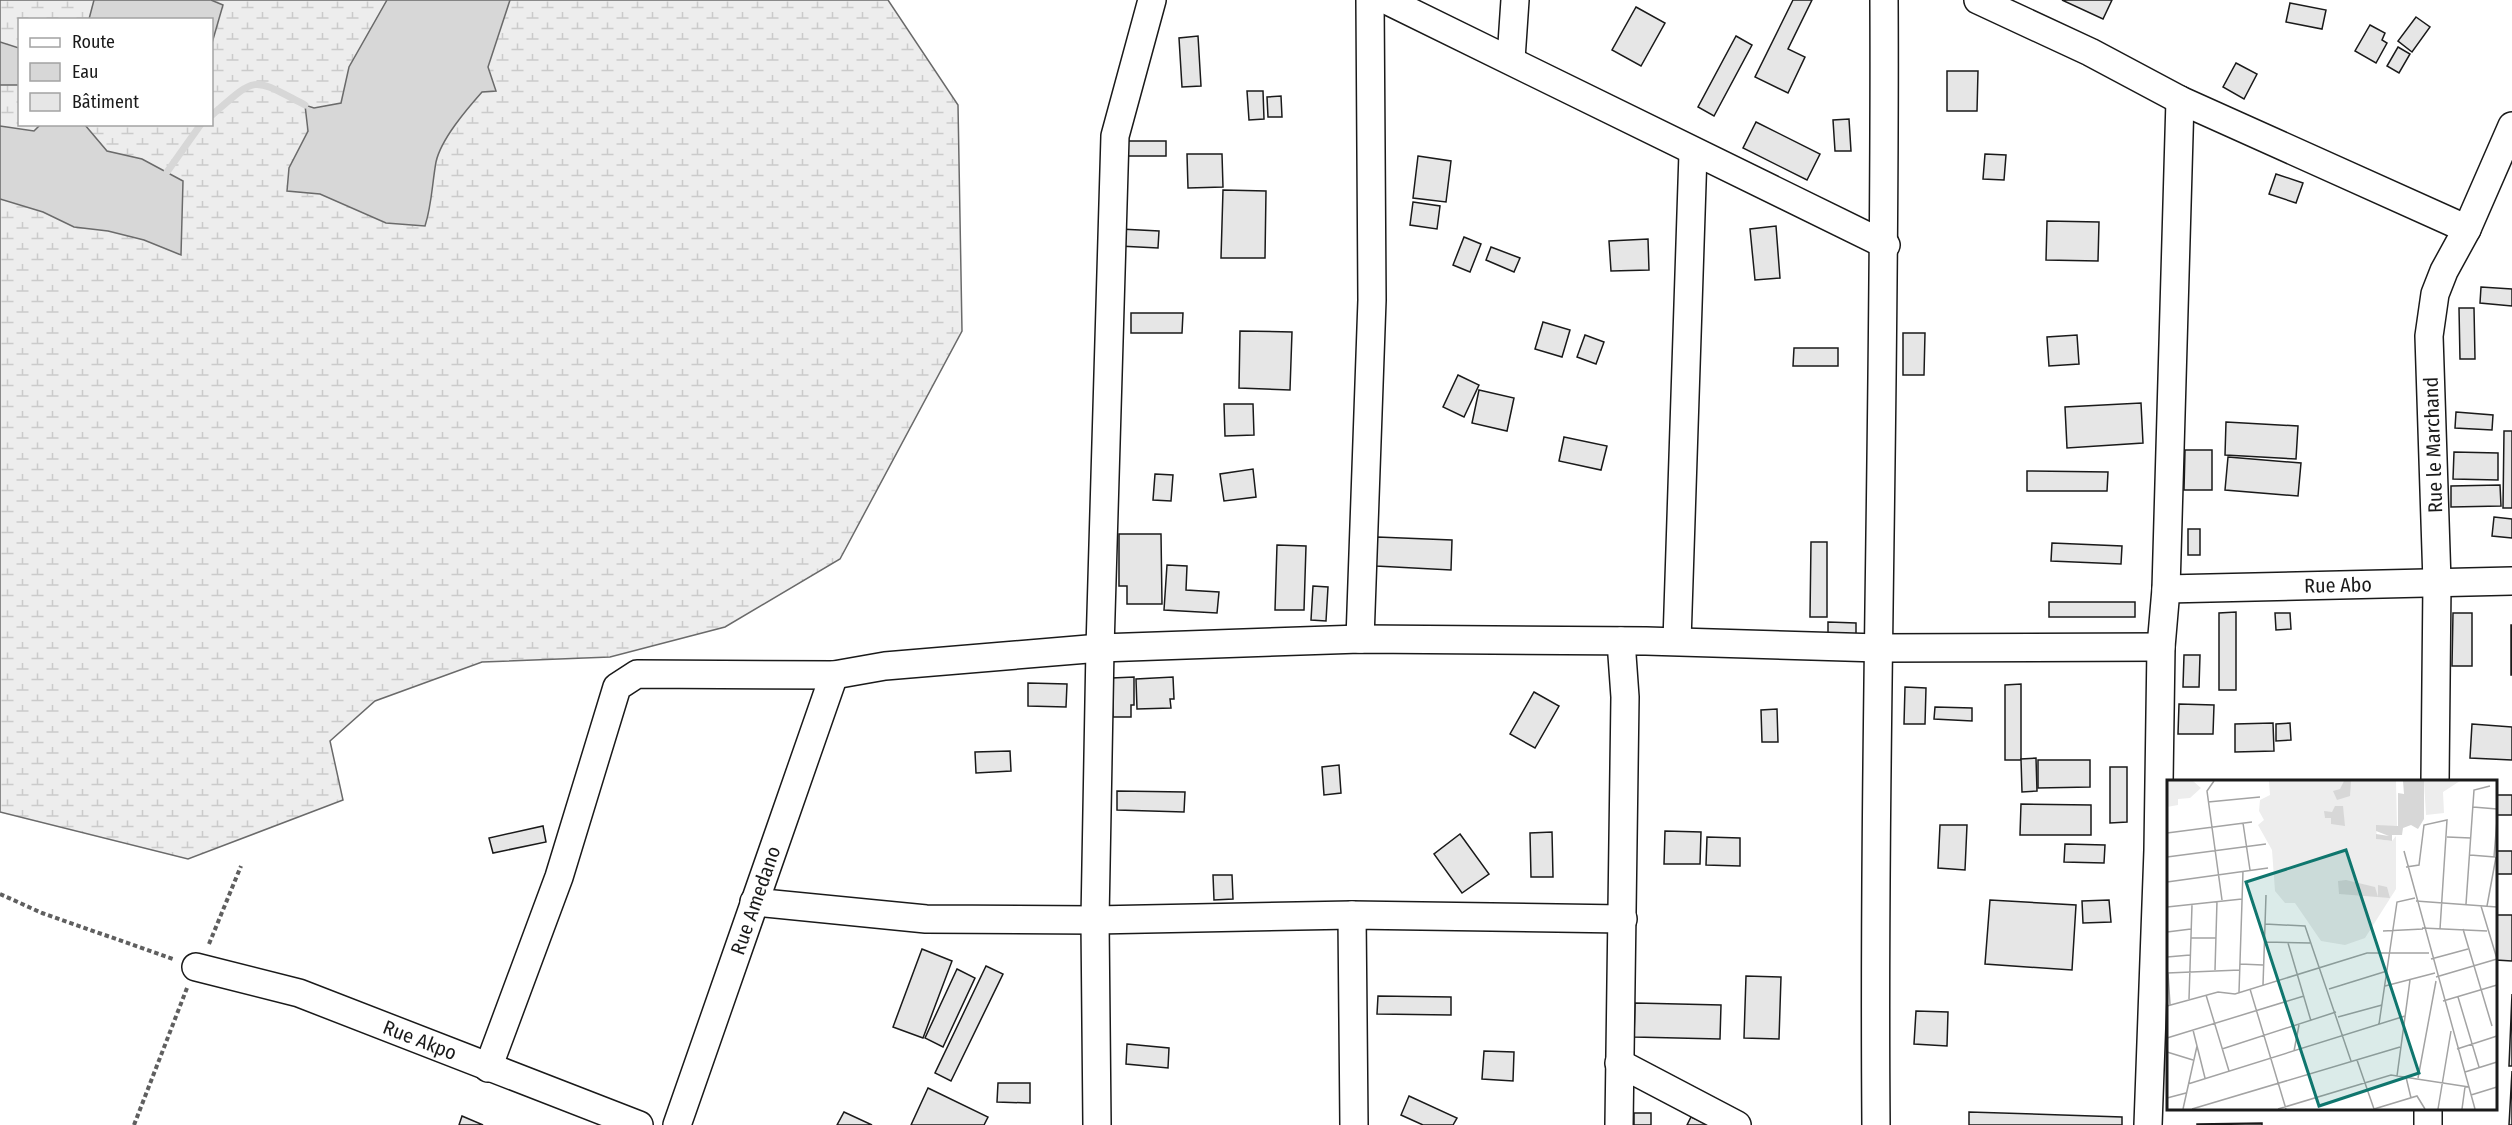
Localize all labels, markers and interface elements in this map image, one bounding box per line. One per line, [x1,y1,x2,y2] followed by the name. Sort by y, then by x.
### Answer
[18,18,213,126] legend
[72,31,115,53] text: Route
[72,61,98,83] text: Eau
[72,91,139,113] text: Bâtiment
[2419,376,2447,514] street label: Rue le Marchand
[2304,572,2372,598] street label: Rue Abo
[2167,780,2497,1110] inset map
[725,843,785,958] street label: Rue Amedano
[380,1015,460,1065] street label: Rue Akpo

